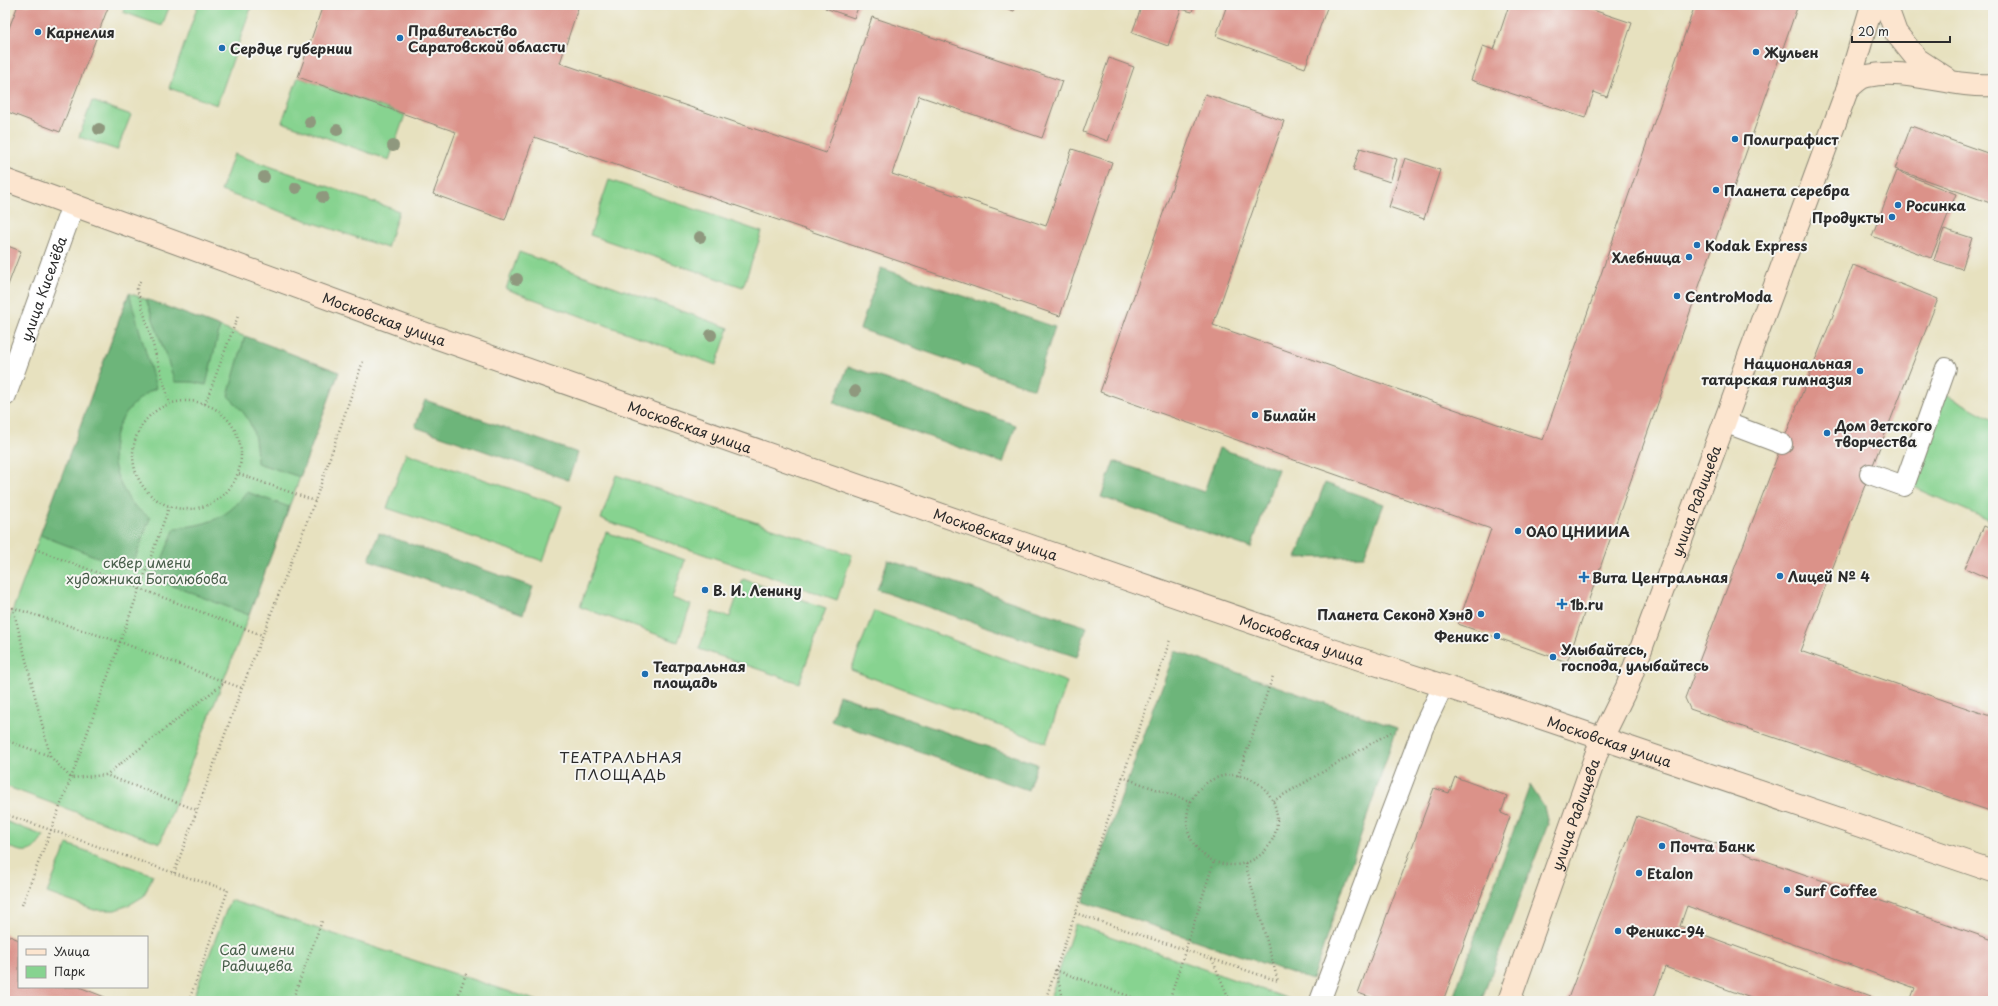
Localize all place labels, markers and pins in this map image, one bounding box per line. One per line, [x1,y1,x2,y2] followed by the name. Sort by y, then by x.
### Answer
[408,20,566,57] place label: Правительство Саратовской области
[46,22,115,43] place label: Карнелия
[33,27,43,37] marker: Карнелия
[395,33,405,43] marker: Правительство Саратовской области
[230,38,352,59] place label: Сердце губернии
[1764,42,1819,63] place label: Жульен
[217,43,227,53] marker: Сердце губернии
[1751,47,1761,57] marker: Жульен
[1743,129,1840,150] place label: Полиграфист
[1730,134,1740,144] marker: Полиграфист
[1724,180,1850,201] place label: Планета серебра
[1711,185,1721,195] marker: Планета серебра
[1906,195,1966,216] place label: Росинка
[1893,200,1903,210] marker: Росинка
[1812,207,1884,228] place label: Продукты
[1887,212,1897,222] marker: Продукты
[1705,235,1808,256] place label: Kodak Express
[1692,240,1702,250] marker: Kodak Express
[1612,247,1681,268] place label: Хлебница
[1684,252,1694,262] marker: Хлебница
[1685,286,1773,307] place label: CentroModa
[1672,291,1682,301] marker: CentroModa
[1702,353,1852,390] place label: Национальная татарская гимназия
[1855,366,1865,376] marker: Национальная татарская гимназия
[1263,405,1316,426] place label: Билайн
[1250,410,1260,420] marker: Билайн
[1834,415,1932,452] place label: Дом детского творчества
[1822,428,1832,438] marker: Дом детского творчества
[1526,521,1630,542] place label: ОАО ЦНИИИА
[1513,526,1523,536] marker: ОАО ЦНИИИА
[1788,566,1870,587] place label: Лицей № 4
[1592,567,1728,588] place label: Вита Центральная
[1775,571,1785,581] marker: Лицей № 4
[1579,572,1589,582] marker: Вита Центральная
[713,580,802,601] place label: В. И. Ленину
[700,585,710,595] marker: В. И. Ленину
[1570,594,1604,615] place label: 1b.ru
[1557,599,1567,609] marker: 1b.ru
[1317,604,1474,625] place label: Планета Секонд Хэнд
[1476,609,1486,619] marker: Планета Секонд Хэнд
[1434,626,1489,647] place label: Феникс
[1492,631,1502,641] marker: Феникс
[1560,639,1709,676] place label: Улыбайтесь, господа, улыбайтесь
[1548,652,1558,662] marker: Улыбайтесь, господа, улыбайтесь
[653,656,746,693] place label: Театральная площадь
[640,669,650,679] marker: Театральная площадь
[1670,836,1755,857] place label: Почта Банк
[1657,841,1667,851] marker: Почта Банк
[1647,863,1693,884] place label: Etalon
[1634,868,1644,878] marker: Etalon
[1795,880,1877,901] place label: Surf Coffee
[1782,885,1792,895] marker: Surf Coffee
[1626,921,1705,942] place label: Феникс-94
[1613,926,1623,936] marker: Феникс-94

